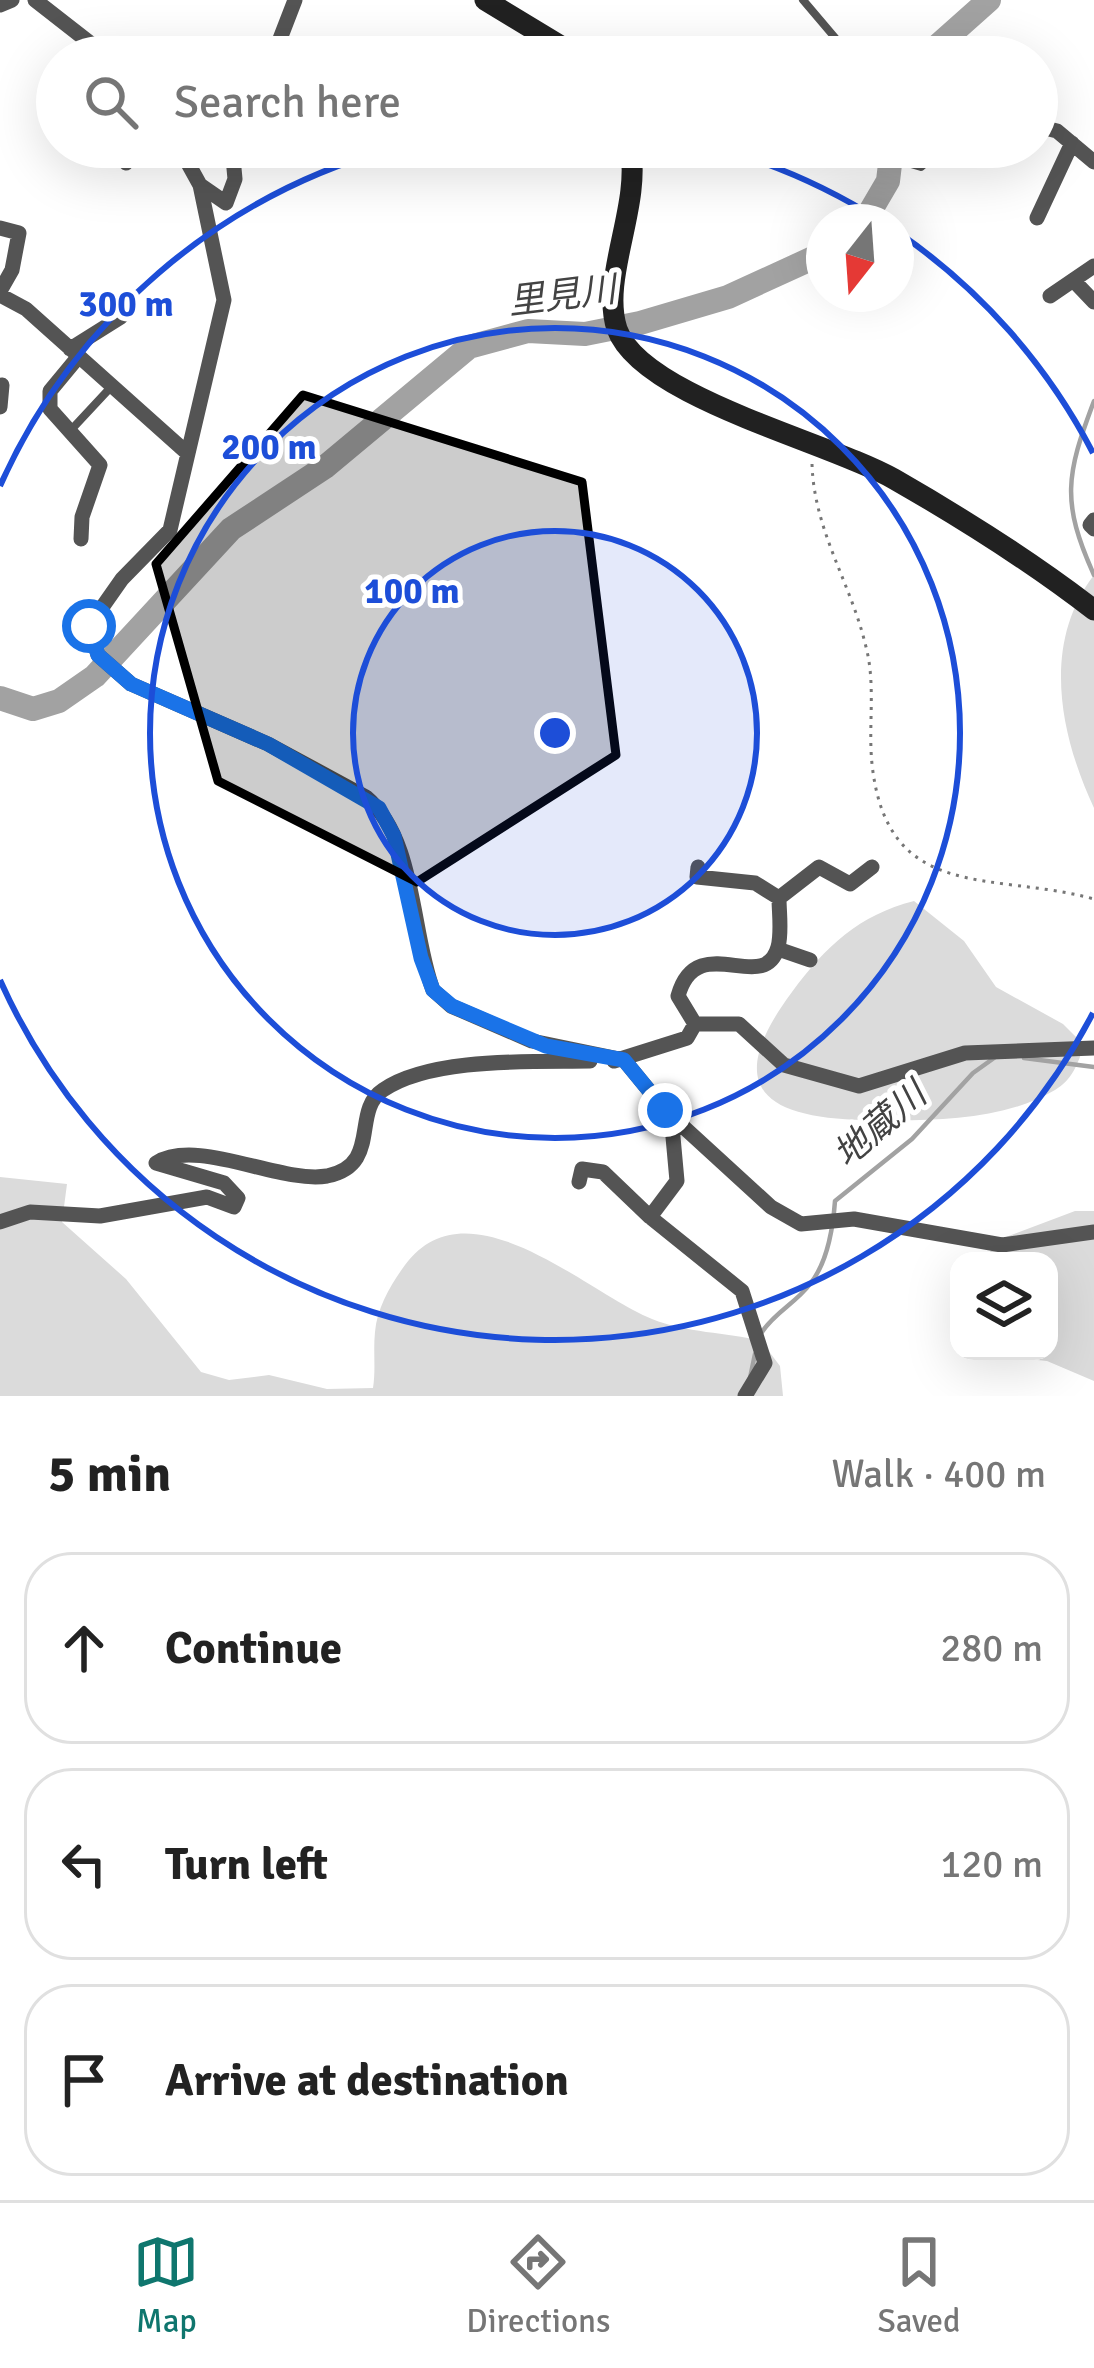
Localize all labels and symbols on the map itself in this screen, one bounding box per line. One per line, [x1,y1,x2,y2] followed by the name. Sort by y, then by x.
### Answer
[806,204,914,312] north arrow
[506,267,622,325] water label: 里見川
[78,282,174,327] text: 300 m
[221,425,317,470] text: 200 m
[364,569,460,614] text: 100 m
[62,599,116,653] route start
[534,712,576,754] centre of rings
[824,1070,939,1177] water label: 地蔵川
[638,1083,692,1137] route end

